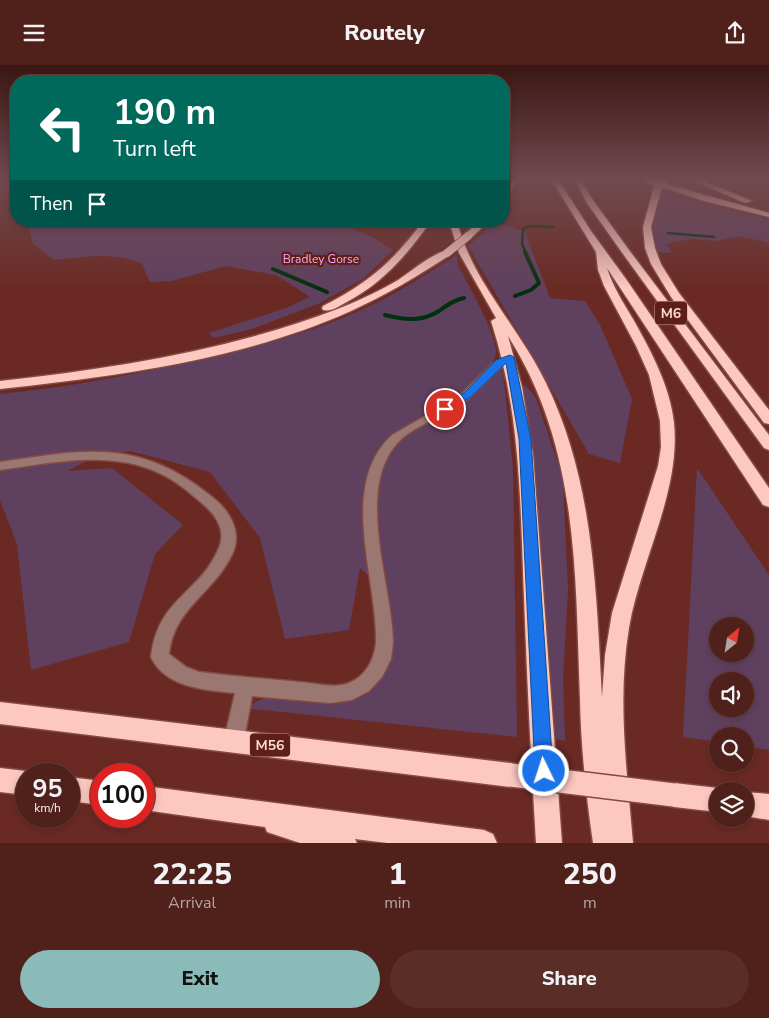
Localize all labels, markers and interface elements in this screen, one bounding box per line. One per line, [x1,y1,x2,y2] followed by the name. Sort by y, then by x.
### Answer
[344,18,425,48] text: Routely
[20,19,48,47] icon: menu
[721,19,749,47] icon: share
[113,89,216,136] text: 190 m
[30,95,95,160] icon: left
[113,134,196,164] text: Turn left
[83,190,111,218] icon: arrive
[30,191,73,217] text: Then
[283,251,359,267] park label: Bradley Gorse
[655,302,687,325] road number: M6
[424,388,466,430] pin
[431,395,459,423] icon: arrive
[709,617,754,663] north arrow
[709,617,754,827] map controls
[709,672,754,717] button: sound
[709,727,754,772] button: search
[250,733,290,757] road number: M56
[517,744,569,796] position arrow
[90,763,155,828] speed limit sign: 100
[32,772,63,806] text: 95
[709,782,754,827] button: layers
[34,800,61,816] text: km/h
[152,854,232,895] text: 22:25
[388,854,406,895] text: 1
[563,854,617,895] text: 250
[168,892,216,914] text: Arrival
[384,892,411,914] text: min
[583,892,597,914] text: m
[20,950,380,1008] button: Exit
[390,950,749,1008] button: Share

